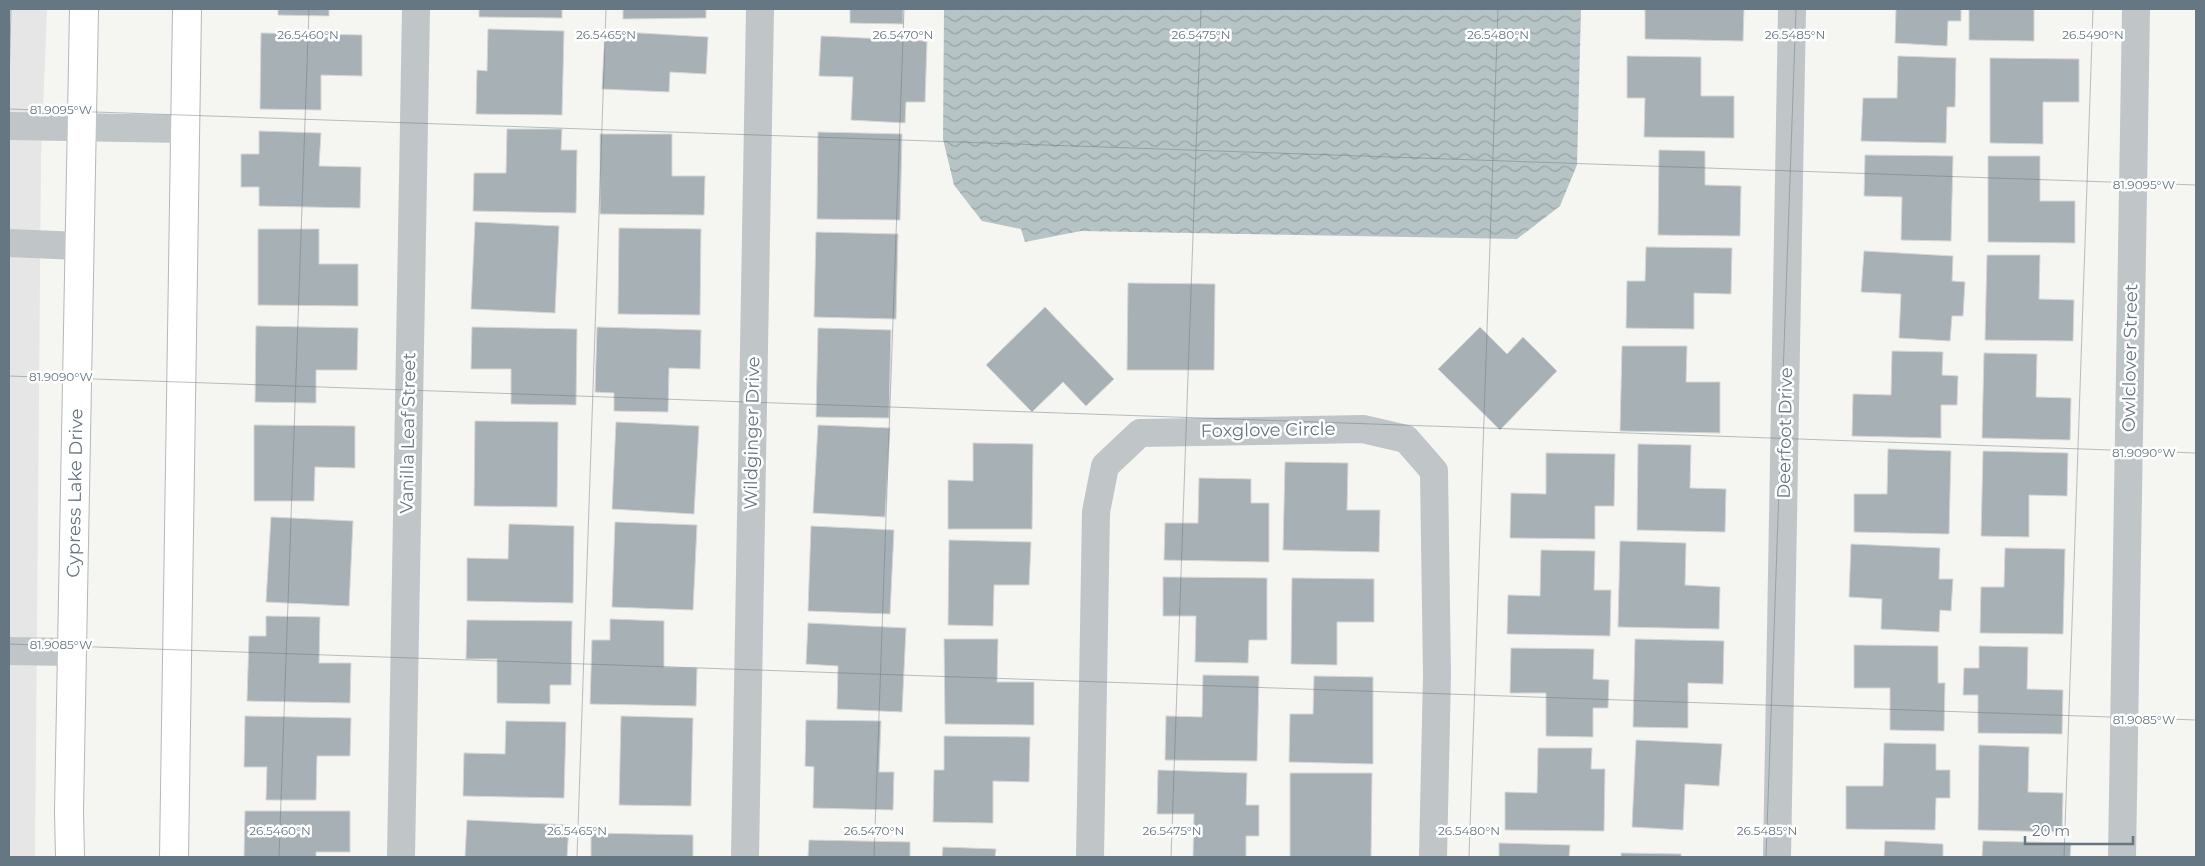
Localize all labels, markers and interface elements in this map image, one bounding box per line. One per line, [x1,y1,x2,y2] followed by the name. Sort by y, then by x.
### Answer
[277,27,339,42] text: 26.5460°N
[576,27,636,42] text: 26.5465°N
[873,27,933,42] text: 26.5470°N
[1171,27,1231,42] text: 26.5475°N
[1467,27,1529,42] text: 26.5480°N
[1765,27,1825,42] text: 26.5485°N
[2062,27,2124,42] text: 26.5490°N
[30,102,92,117] text: 81.9095°W
[2113,177,2175,192] text: 81.9095°W
[2118,284,2142,432] street label: Owlclover Street
[396,352,420,514] street label: Vanilla Leaf Street
[740,356,764,510] street label: Wildginger Drive
[1773,367,1797,499] street label: Deerfoot Drive
[29,369,93,384] text: 81.9090°W
[62,408,88,578] street label: Cypress Lake Drive
[1200,418,1336,442] street label: Foxglove Circle
[2112,445,2176,460] text: 81.9090°W
[30,637,92,652] text: 81.9085°W
[2113,712,2175,727] text: 81.9085°W
[2025,814,2132,846] scale bar
[2032,821,2070,840] text: 20 m
[249,823,311,838] text: 26.5460°N
[547,823,607,838] text: 26.5465°N
[844,823,904,838] text: 26.5470°N
[1142,823,1202,838] text: 26.5475°N
[1438,823,1500,838] text: 26.5480°N
[1737,823,1797,838] text: 26.5485°N

